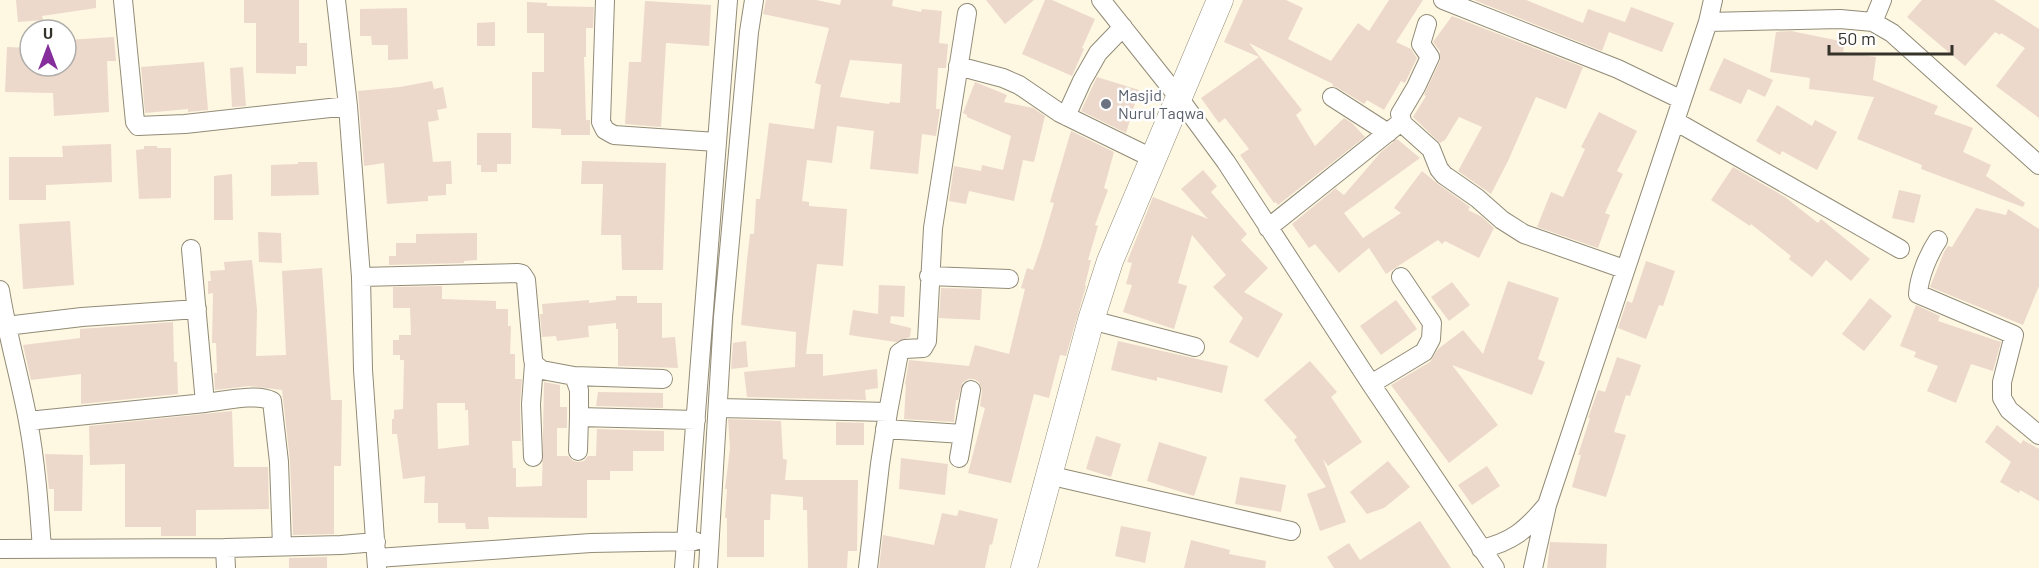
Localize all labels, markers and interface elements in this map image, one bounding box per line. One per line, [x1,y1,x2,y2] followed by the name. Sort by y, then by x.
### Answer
[18,18,78,78] north arrow
[1829,18,1952,56] scale bar
[43,23,53,42] text: U
[1838,27,1876,49] text: 50 m
[1118,85,1204,122] place label: Masjid Nurul Taqwa
[1099,97,1113,111] marker: Masjid Nurul Taqwa

